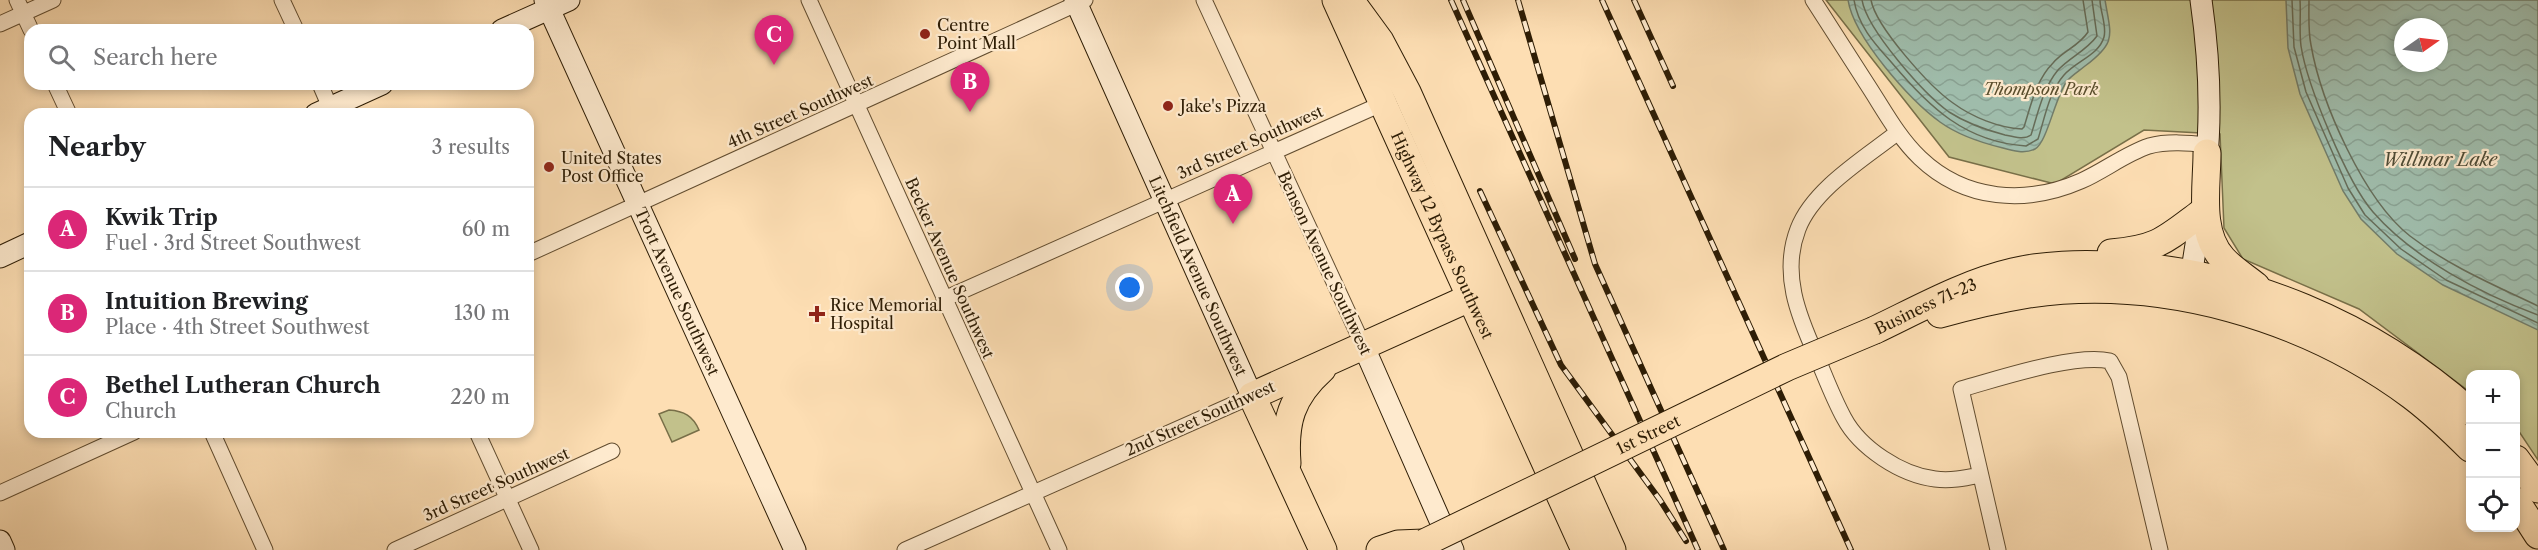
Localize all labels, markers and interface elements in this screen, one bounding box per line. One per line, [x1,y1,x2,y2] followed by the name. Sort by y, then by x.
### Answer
[937,15,1016,53] place label: Centre Point Mall
[754,16,794,65] pin: C
[2394,18,2448,72] north arrow
[24,24,534,90] search box
[918,27,932,41] marker: Centre Point Mall
[45,41,78,74] icon: search
[93,44,218,71] text: Search here
[950,63,990,112] pin: B
[724,70,876,152] street label: 4th Street Southwest
[1984,79,2099,99] park label: Thompson Park
[1177,96,1267,116] place label: Jake's Pizza
[1161,99,1175,113] marker: Jake's Pizza
[1174,101,1326,183] street label: 3rd Street Southwest
[1387,128,1498,342] street label: Highway 12 Bypass Southwest
[48,131,146,163] text: Nearby
[432,135,510,159] text: 3 results
[561,148,662,186] place label: United States Post Office
[2383,149,2498,171] water label: Willmar Lake
[542,160,556,174] marker: United States Post Office
[1274,168,1377,358] street label: Benson Avenue Southwest
[1145,173,1251,379] street label: Litchfield Avenue Southwest
[901,174,999,362] street label: Becker Avenue Southwest
[1214,174,1252,224] pin: A
[105,204,218,231] text: Kwik Trip
[631,204,724,379] street label: Trott Avenue Southwest
[60,217,75,241] text: A
[462,217,510,241] text: 60 m
[105,231,361,255] text: Fuel · 3rd Street Southwest
[1115,273,1144,302] your location
[1871,274,1979,339] street label: Business 71-23
[105,288,308,315] text: Intuition Brewing
[830,295,943,333] place label: Rice Memorial Hospital
[60,301,75,325] text: B
[454,301,510,325] text: 130 m
[808,305,826,323] marker: Rice Memorial Hospital
[105,315,370,339] text: Place · 4th Street Southwest
[2466,370,2520,532] map controls
[2466,370,2520,424] button: +
[105,372,381,399] text: Bethel Lutheran Church
[1122,376,1278,460] street label: 2nd Street Southwest
[59,385,76,409] text: C
[450,385,510,409] text: 220 m
[105,399,176,423] text: Church
[1613,410,1684,458] street label: 1st Street
[2466,424,2520,478] button: −
[420,443,572,525] street label: 3rd Street Southwest
[2466,478,2520,532] button: locate

